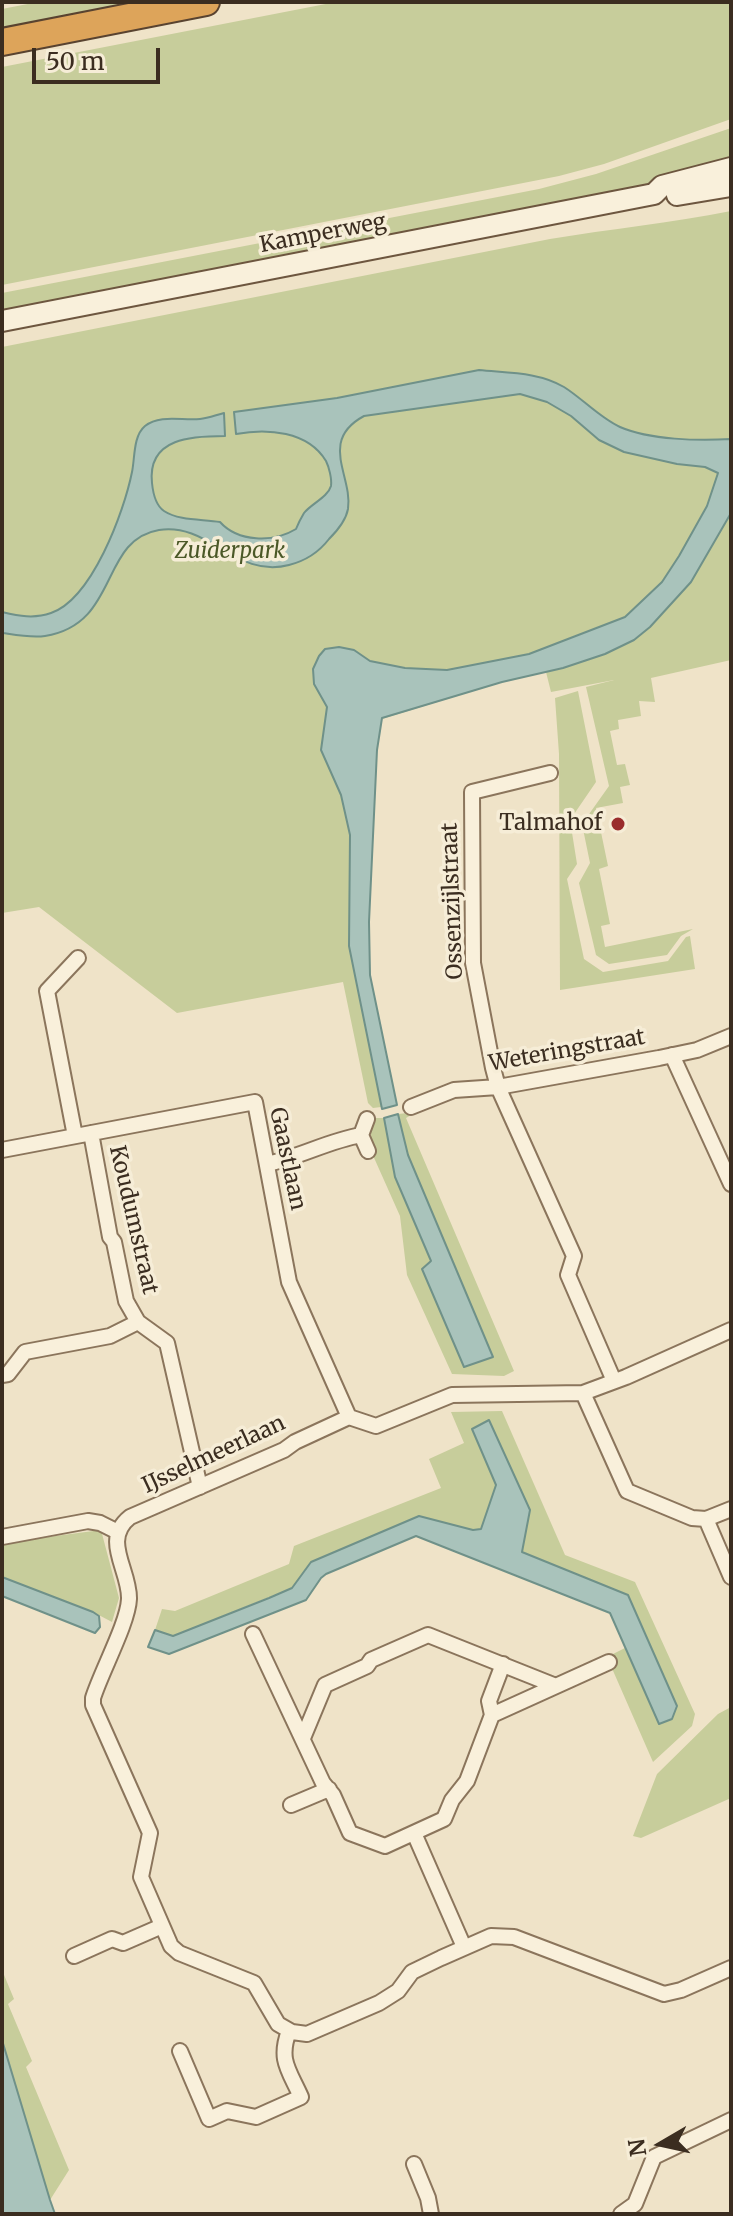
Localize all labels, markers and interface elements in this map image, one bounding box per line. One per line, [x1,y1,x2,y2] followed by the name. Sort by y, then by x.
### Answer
[36,32,164,82] scale bar
[46,46,105,77] text: 50 m
[257,209,389,259] street label: Kamperweg
[175,539,285,565] park label: Zuiderpark
[499,811,602,837] place label: Talmahof
[609,815,627,833] marker: Talmahof
[437,822,469,980] street label: Ossenzijlstraat
[487,1024,647,1078] street label: Weteringstraat
[263,1105,311,1213] street label: Gaastlaan
[103,1143,163,1297] street label: Koudumstraat
[138,1410,290,1500] street label: IJsselmeerlaan
[621,2104,701,2184] north arrow
[622,2137,652,2159] text: N

